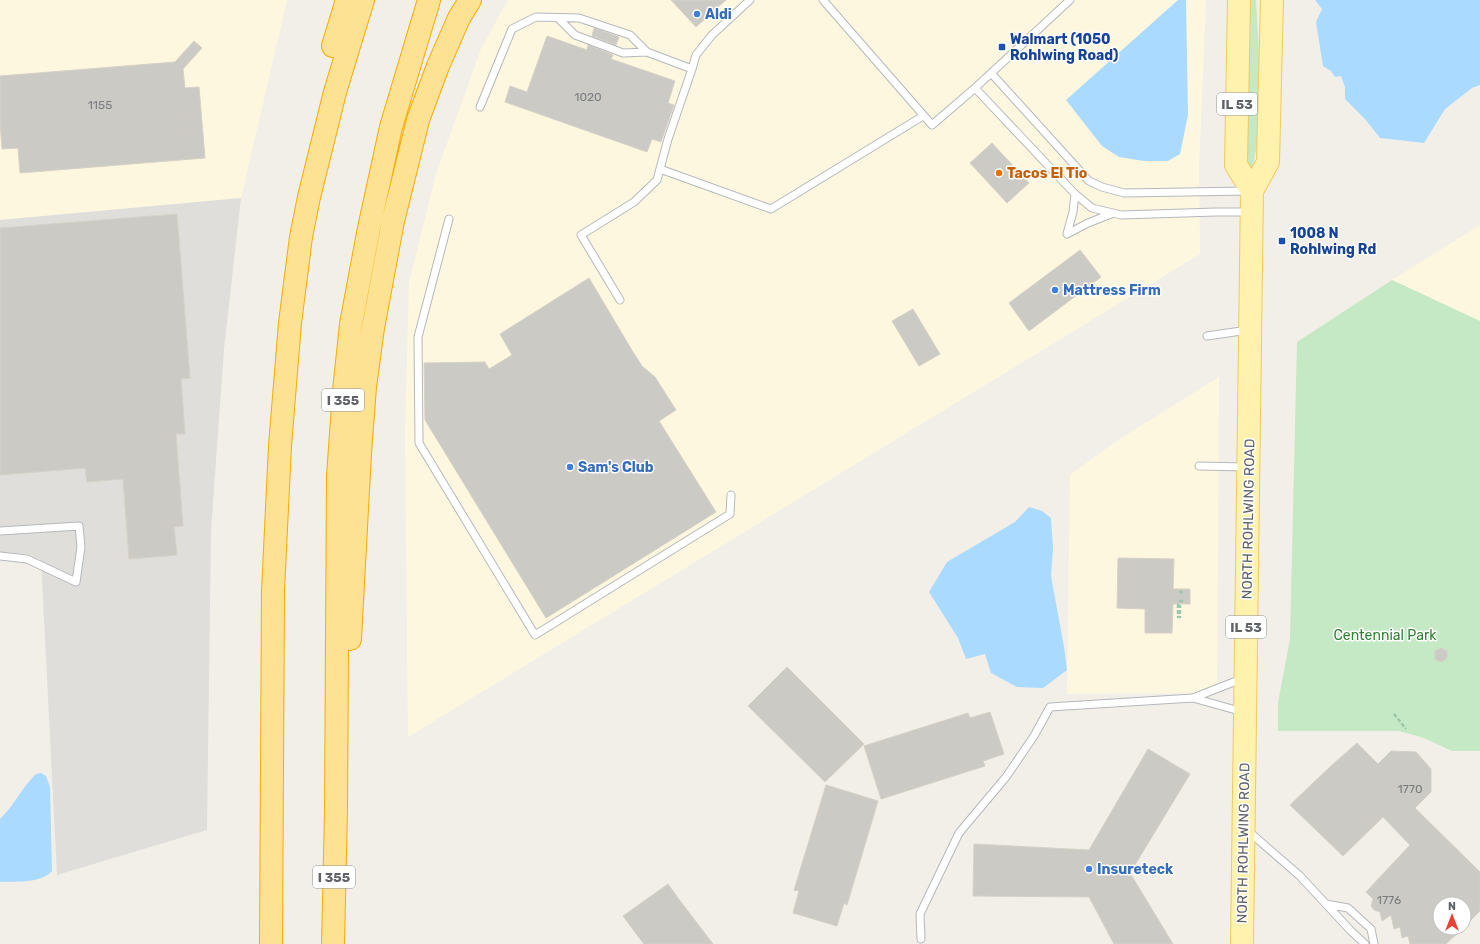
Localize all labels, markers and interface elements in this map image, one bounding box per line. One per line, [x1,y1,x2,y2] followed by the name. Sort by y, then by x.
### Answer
[705,6,732,23] place label: Aldi
[692,9,702,19] marker: Aldi
[1010,31,1118,64] place label: Walmart (1050 Rohlwing Road)
[997,42,1007,52] marker: Walmart (1050 Rohlwing Road)
[574,90,602,104] house number: 1020
[1217,93,1257,115] road number: IL 53
[88,98,112,112] house number: 1155
[1007,165,1087,182] place label: Tacos El Tio
[994,168,1004,178] marker: Tacos El Tio
[1290,225,1376,258] place label: 1008 N Rohlwing Rd
[1277,236,1287,246] marker: 1008 N Rohlwing Rd
[1063,282,1161,299] place label: Mattress Firm
[1050,285,1060,295] marker: Mattress Firm
[322,389,364,411] road number: I 355
[1239,438,1258,600] street label: NORTH ROHLWING ROAD
[578,459,654,476] place label: Sam's Club
[565,462,575,472] marker: Sam's Club
[1226,616,1266,638] road number: IL 53
[1334,627,1437,644] park label: Centennial Park
[1234,762,1253,924] street label: NORTH ROHLWING ROAD
[1397,782,1423,796] house number: 1770
[1097,861,1174,878] place label: Insureteck
[1084,864,1094,874] marker: Insureteck
[313,866,355,888] road number: I 355
[1377,893,1401,907] house number: 1776
[1432,896,1472,936] north arrow
[1448,900,1456,913] text: N

